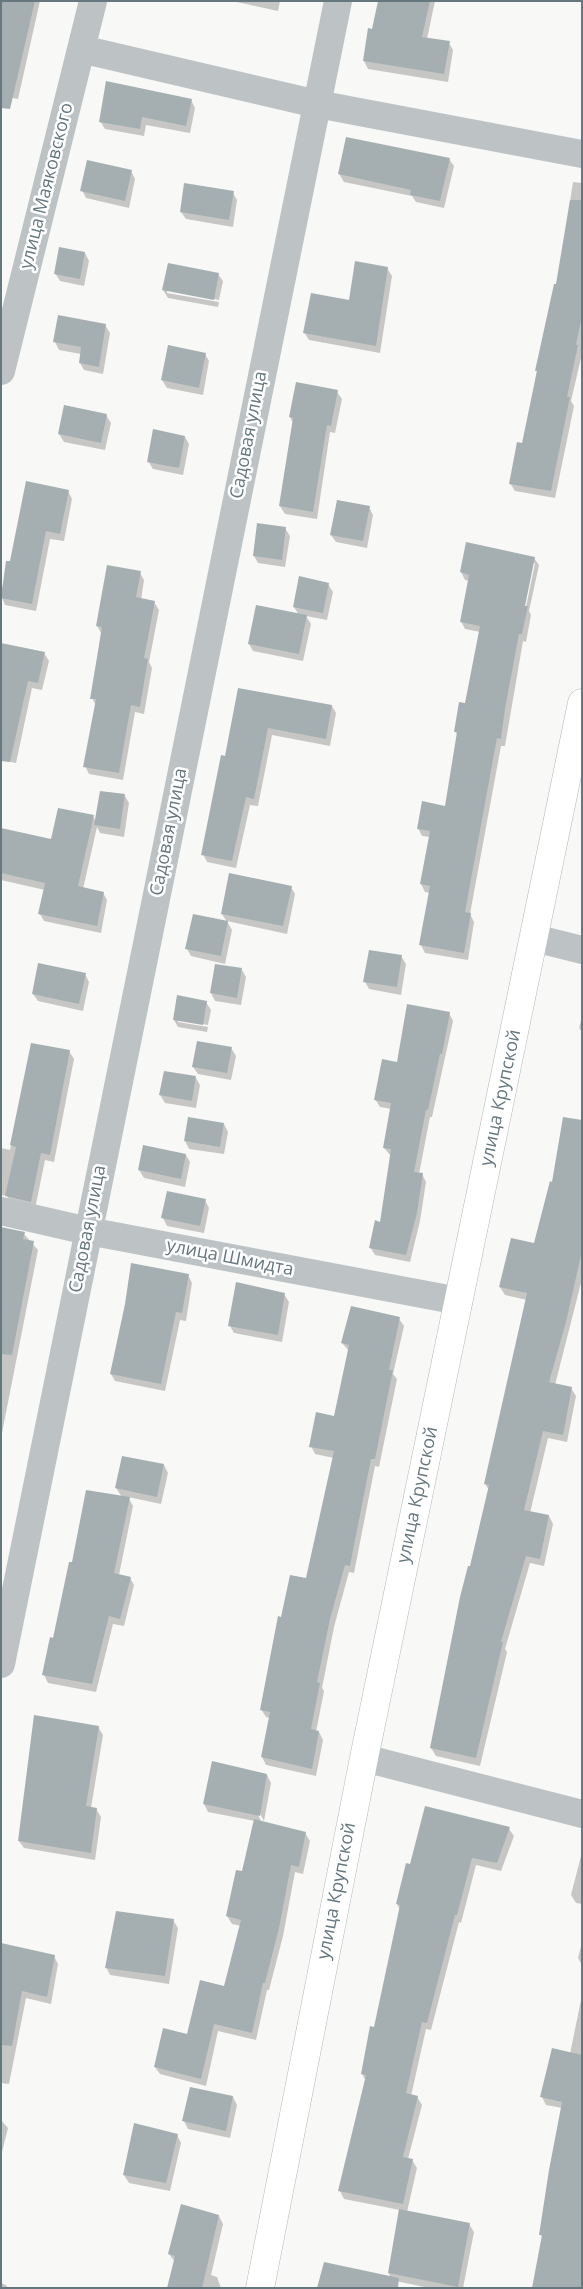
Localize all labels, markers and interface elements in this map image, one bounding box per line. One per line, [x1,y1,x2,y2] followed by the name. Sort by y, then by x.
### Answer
[16,101,78,271] street label: улица Маяковского
[226,369,272,501] street label: Садовая улица
[146,766,192,898] street label: Садовая улица
[476,1028,526,1168] street label: улица Крупской
[65,1163,111,1295] street label: Садовая улица
[165,1235,295,1281] street label: улица Шмидта
[393,1425,443,1565] street label: улица Крупской
[313,1821,361,1961] street label: улица Крупской

